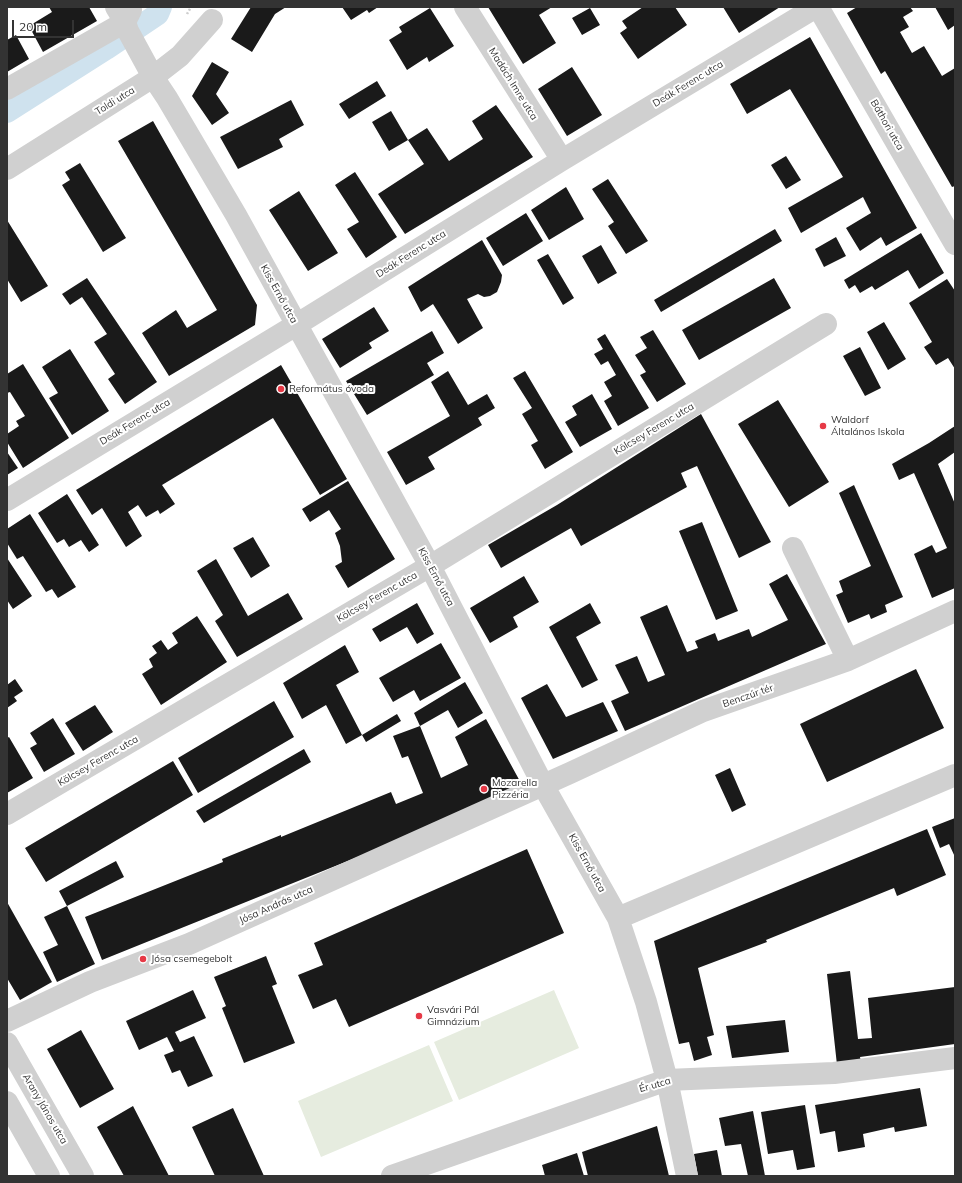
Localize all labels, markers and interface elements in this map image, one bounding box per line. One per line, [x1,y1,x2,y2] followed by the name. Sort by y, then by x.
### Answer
[14,12,76,38] scale bar
[19,19,47,34] text: 20 m
[486,46,540,122] street label: Madách Imre utca
[651,58,725,110] street label: Deák Ferenc utca
[93,84,137,118] street label: Toldi utca
[868,97,906,153] street label: Báthori utca
[374,228,448,280] street label: Deák Ferenc utca
[258,263,300,325] street label: Kiss Ernő utca
[289,383,374,395] place label: Református óvoda
[276,384,286,394] marker: Református óvoda
[98,396,172,448] street label: Deák Ferenc utca
[612,400,696,458] street label: Kölcsey Ferenc utca
[831,414,904,438] place label: Waldorf Általános Iskola
[818,421,828,431] marker: Waldorf Általános Iskola
[415,545,457,609] street label: Kiss Ernő utca
[335,569,419,625] street label: Kölcsey Ferenc utca
[721,682,775,710] street label: Benczúr tér
[56,733,140,789] street label: Kölcsey Ferenc utca
[492,777,537,800] place label: Mozarella Pizzéria
[479,784,489,794] marker: Mozarella Pizzéria
[566,832,608,894] street label: Kiss Ernő utca
[237,883,315,927] street label: Jósa András utca
[151,953,232,965] place label: Jósa csemegebolt
[138,954,148,964] marker: Jósa csemegebolt
[427,1004,479,1028] place label: Vasvári Pál Gimnázium
[414,1011,424,1021] marker: Vasvári Pál Gimnázium
[20,1072,70,1146] street label: Arany János utca
[638,1075,672,1095] street label: Ér utca

